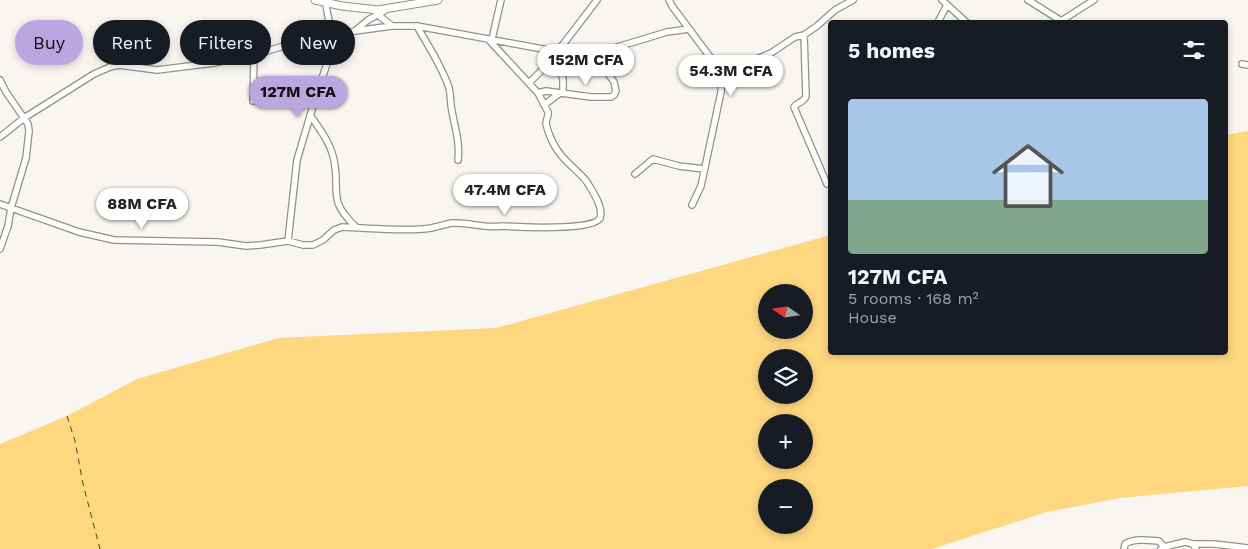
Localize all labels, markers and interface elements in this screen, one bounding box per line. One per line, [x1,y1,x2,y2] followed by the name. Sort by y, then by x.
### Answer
[15,20,83,65] chip: Buy
[93,20,170,65] chip: Rent
[180,20,271,65] chip: Filters
[281,20,355,65] chip: New
[1180,36,1208,64] icon: filters
[848,38,935,63] text: 5 homes
[534,44,638,86] pin: 152M CFA
[548,50,624,69] text: 152M CFA
[674,54,788,97] pin: 54.3M CFA
[689,61,773,80] text: 54.3M CFA
[246,76,350,118] pin: 127M CFA
[260,82,336,101] text: 127M CFA
[983,131,1073,221] icon: home
[448,174,562,216] pin: 47.4M CFA
[464,180,546,199] text: 47.4M CFA
[96,188,188,230] pin: 88M CFA
[107,194,177,213] text: 88M CFA
[848,264,947,289] text: 127M CFA
[758,284,812,339] north arrow
[758,284,813,534] map controls
[848,289,979,308] text: 5 rooms · 168 m²
[848,308,897,327] text: House
[758,349,813,404] button: layers
[758,414,813,469] button: +
[758,479,813,534] button: −

